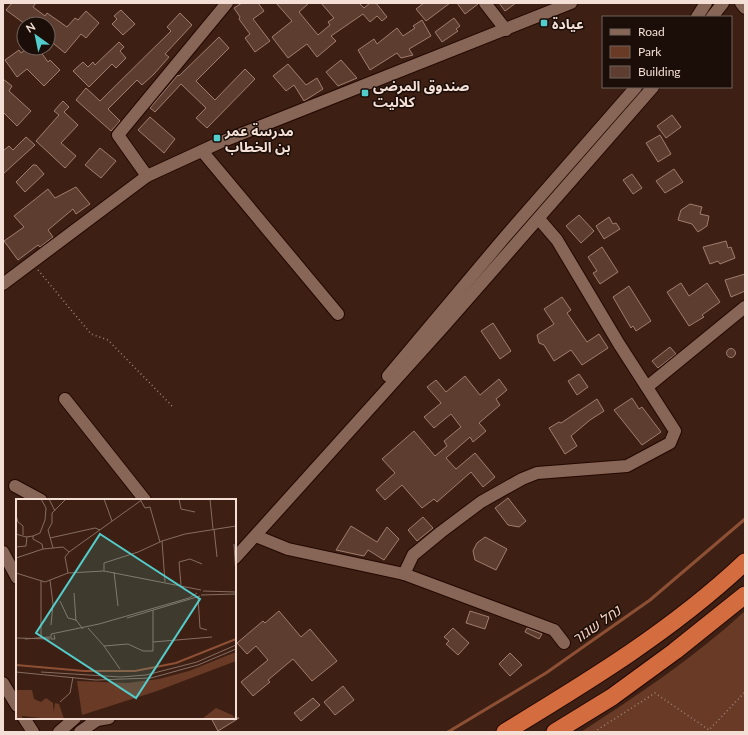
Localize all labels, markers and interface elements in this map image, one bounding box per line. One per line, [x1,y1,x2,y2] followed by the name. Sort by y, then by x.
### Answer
[552,15,584,32] place label: عيادة
[16,16,56,56] north arrow
[602,16,732,88] legend
[539,18,549,28] marker: عيادة
[23,19,37,35] text: N
[638,24,665,39] text: Road
[638,44,662,59] text: Park
[638,64,681,79] text: Building
[373,77,470,110] place label: صندوق المرضى كلاليت
[360,88,370,98] marker: صندوق المرضى كلاليت
[224,122,294,155] place label: مدرسة عمر بن الخطاب
[212,133,222,143] marker: مدرسة عمر بن الخطاب
[16,499,236,719] inset map
[568,600,625,647] water label: נחל שגור

